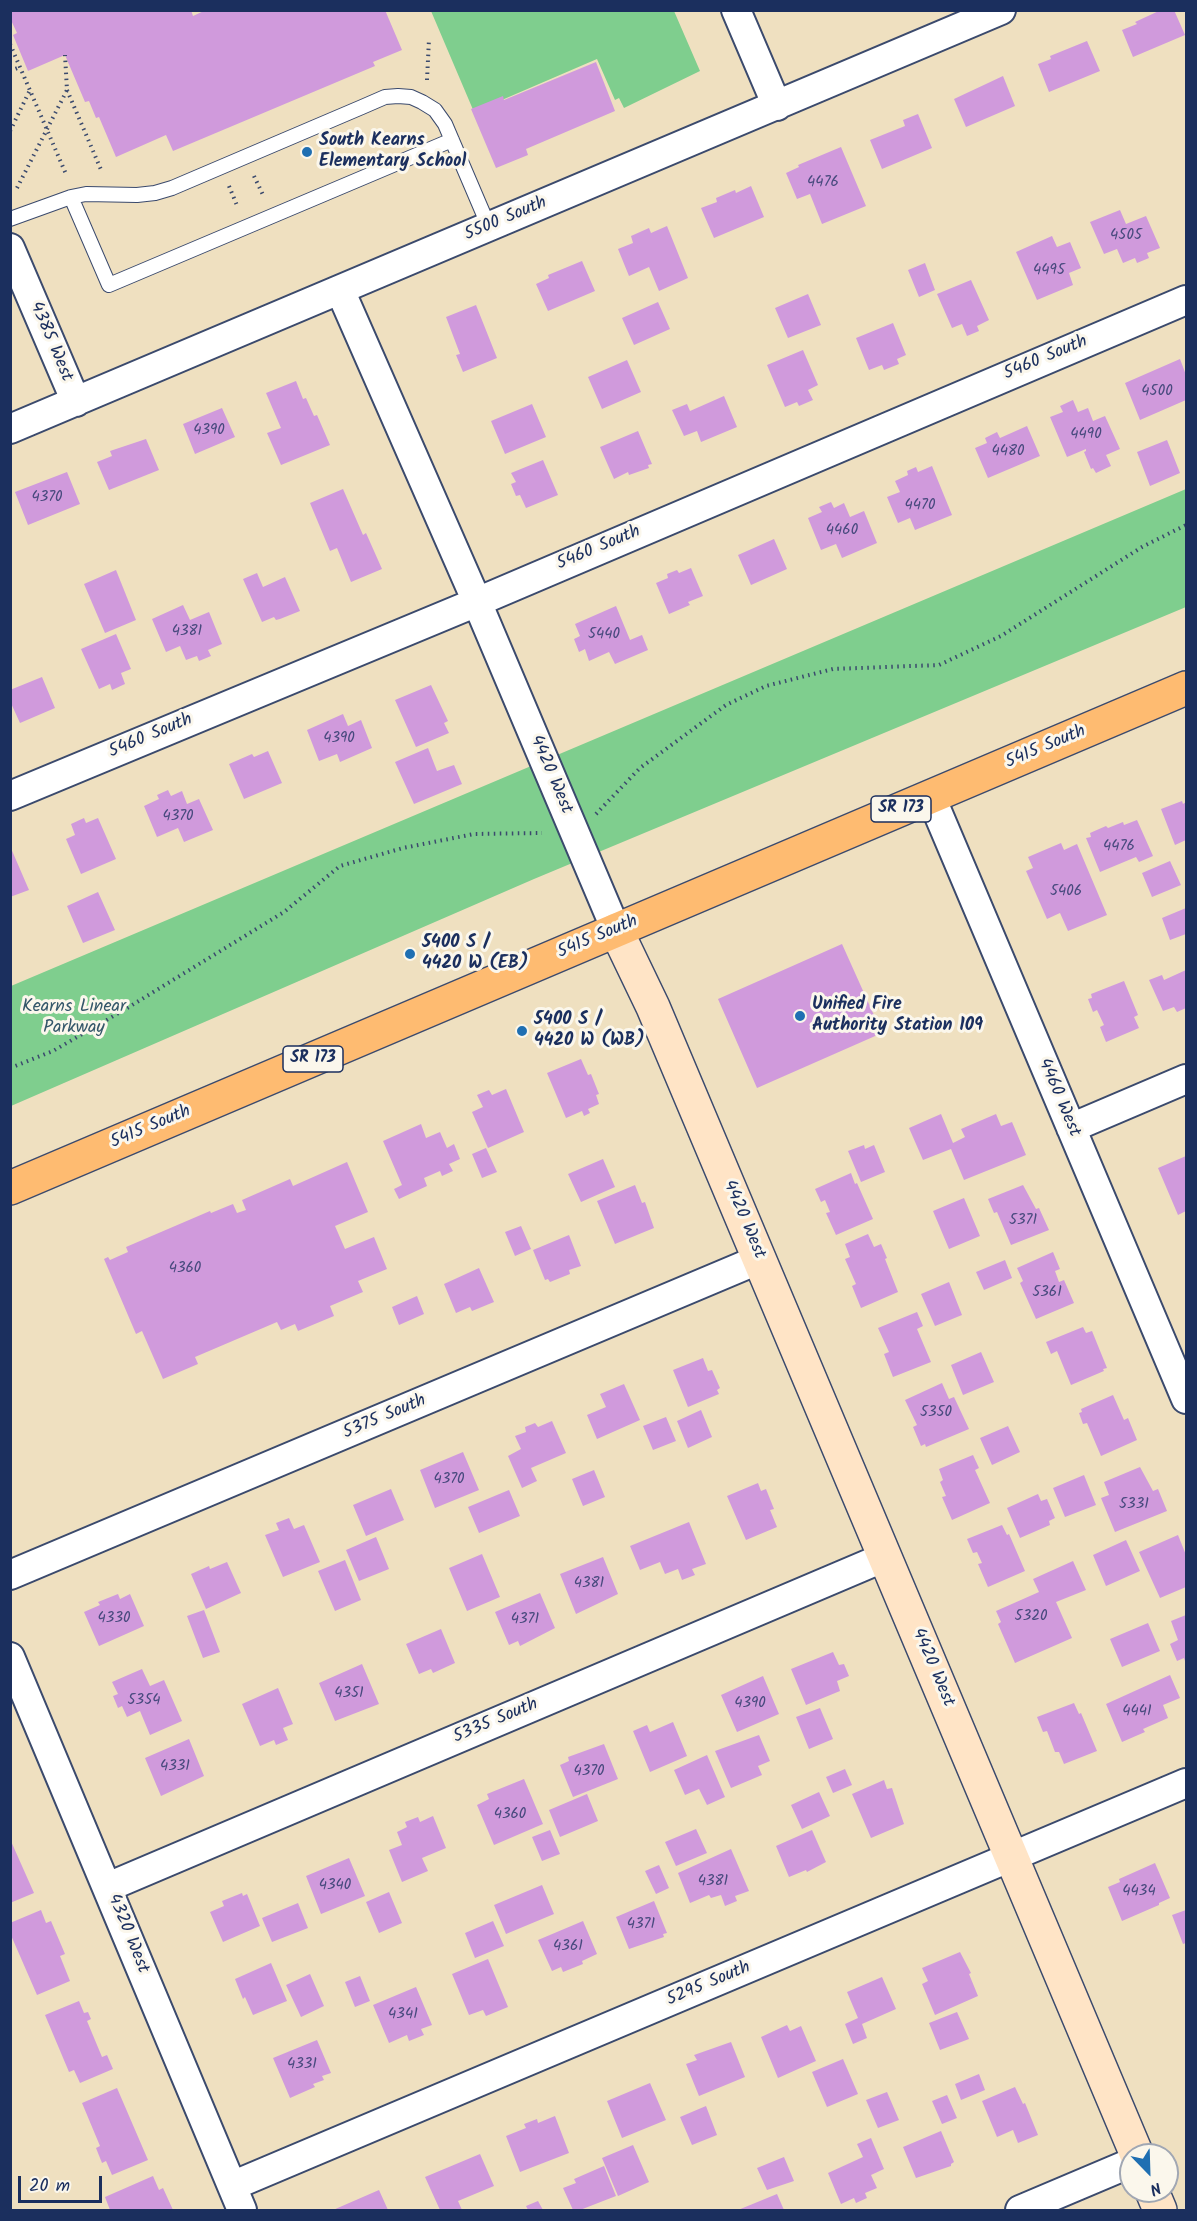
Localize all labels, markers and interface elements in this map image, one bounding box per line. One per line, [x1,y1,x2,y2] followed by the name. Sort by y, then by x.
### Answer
[319,131,466,174] place label: South Kearns Elementary School
[300,145,314,159] marker: South Kearns Elementary School
[807,174,839,192] house number: 4476
[461,193,551,247] street label: 5500 South
[1110,227,1142,245] house number: 4505
[1033,262,1065,280] house number: 4495
[24,299,76,385] street label: 4385 West
[1001,332,1091,386] street label: 5460 South
[1141,383,1173,401] house number: 4500
[193,422,225,440] house number: 4390
[1070,426,1102,444] house number: 4490
[991,443,1025,461] house number: 4480
[31,489,63,507] house number: 4370
[905,497,935,515] house number: 4470
[554,522,644,576] street label: 5460 South
[826,522,858,540] house number: 4460
[172,623,202,641] house number: 4381
[588,626,620,644] house number: 5440
[106,710,196,764] street label: 5460 South
[1003,721,1089,775] street label: 5415 South
[323,730,355,748] house number: 4390
[524,732,576,818] street label: 4420 West
[871,796,931,822] road number: SR 173
[162,808,194,826] house number: 4370
[1103,838,1135,856] house number: 4476
[1050,883,1082,901] house number: 5406
[555,911,641,965] street label: 5415 South
[422,933,529,976] place label: 5400 S / 4420 W (EB)
[403,947,417,961] marker: 5400 S / 4420 W (EB)
[812,995,983,1038] place label: Unified Fire Authority Station 109
[22,997,126,1040] park label: Kearns Linear Parkway
[793,1009,807,1023] marker: Unified Fire Authority Station 109
[534,1010,645,1052] place label: 5400 S / 4420 W (WB)
[515,1024,529,1038] marker: 5400 S / 4420 W (WB)
[283,1046,343,1072] road number: SR 173
[1032,1056,1084,1140] street label: 4460 West
[108,1101,194,1155] street label: 5415 South
[717,1177,769,1263] street label: 4420 West
[1009,1212,1037,1230] house number: 5371
[169,1260,201,1278] house number: 4360
[1032,1284,1062,1302] house number: 5361
[340,1391,430,1445] street label: 5375 South
[920,1404,952,1422] house number: 5350
[433,1471,465,1489] house number: 4370
[1119,1496,1149,1514] house number: 5331
[574,1575,604,1593] house number: 4381
[1015,1608,1047,1626] house number: 5320
[98,1610,130,1628] house number: 4330
[511,1611,539,1629] house number: 4371
[906,1625,958,1711] street label: 4420 West
[334,1685,364,1703] house number: 4351
[128,1692,160,1710] house number: 5354
[450,1694,542,1750] street label: 5335 South
[734,1695,766,1713] house number: 4390
[1122,1703,1152,1721] house number: 4441
[160,1758,190,1776] house number: 4331
[573,1763,605,1781] house number: 4370
[494,1806,526,1824] house number: 4360
[698,1873,728,1891] house number: 4381
[319,1877,351,1895] house number: 4340
[1122,1883,1156,1901] house number: 4434
[101,1891,153,1977] street label: 4320 West
[627,1916,655,1934] house number: 4371
[553,1938,583,1956] house number: 4361
[664,1958,754,2012] street label: 5295 South
[388,2006,418,2024] house number: 4341
[287,2056,317,2074] house number: 4331
[1119,2143,1179,2203] north arrow
[21,2164,105,2202] scale bar
[29,2172,70,2201] text: 20 m
[1146,2175,1165,2202] text: N

